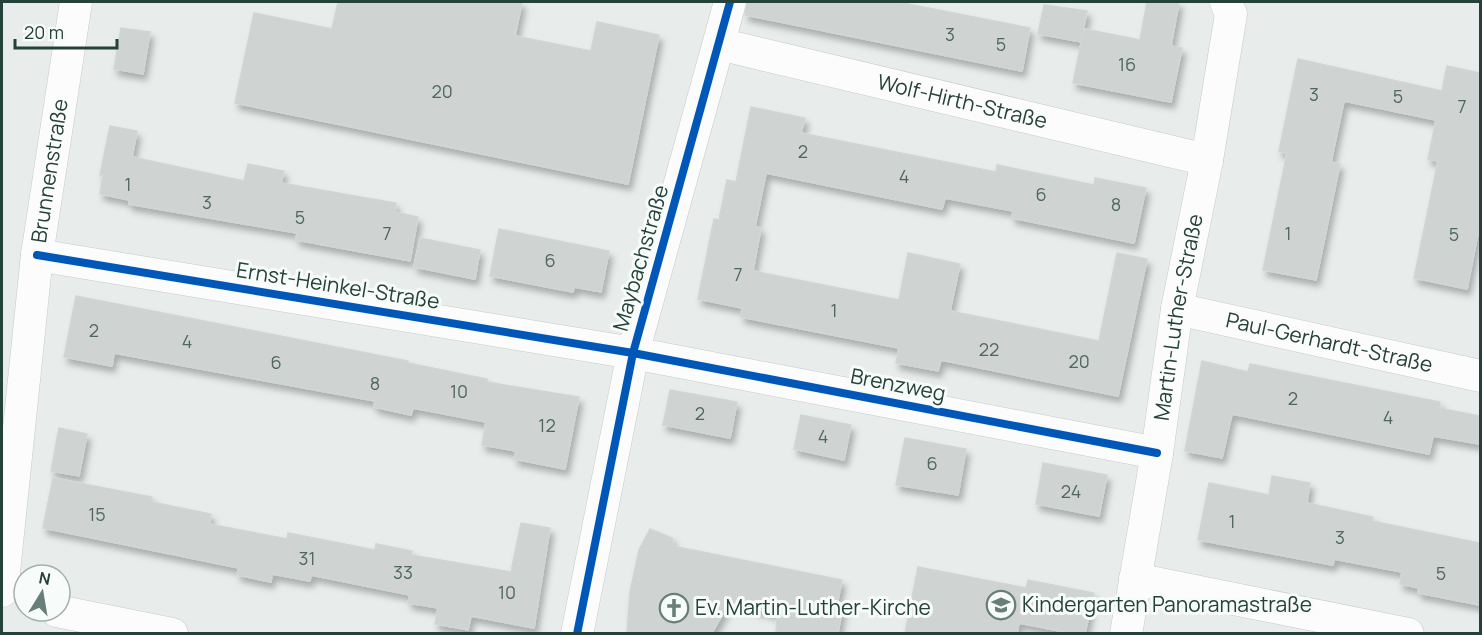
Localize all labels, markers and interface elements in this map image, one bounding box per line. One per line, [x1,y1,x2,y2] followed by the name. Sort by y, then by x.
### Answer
[15,12,117,50] scale bar
[24,20,64,44] text: 20 m
[945,22,955,46] house number: 3
[996,32,1006,56] house number: 5
[1118,52,1136,76] house number: 16
[875,67,1050,135] street label: Wolf-Hirth-Straße
[431,79,453,103] house number: 20
[1309,82,1319,106] house number: 3
[1393,84,1403,108] house number: 5
[1457,94,1467,118] house number: 7
[24,97,74,245] street label: Brunnenstraße
[798,139,808,163] house number: 2
[899,164,909,188] house number: 4
[124,172,132,196] house number: 1
[606,181,674,334] street label: Maybachstraße
[1035,182,1047,206] house number: 6
[202,190,212,214] house number: 3
[1111,192,1121,216] house number: 8
[295,205,305,229] house number: 5
[1147,211,1209,422] street label: Martin-Luther-Straße
[382,221,392,245] house number: 7
[1284,221,1292,245] house number: 1
[1449,222,1459,246] house number: 5
[544,248,556,272] house number: 6
[234,255,442,315] street label: Ernst-Heinkel-Straße
[733,262,743,286] house number: 7
[830,298,838,322] house number: 1
[1223,305,1436,378] street label: Paul-Gerhardt-Straße
[89,318,99,342] house number: 2
[182,329,192,353] house number: 4
[979,337,999,361] house number: 22
[1068,349,1090,373] house number: 20
[270,350,282,374] house number: 6
[848,361,948,407] street label: Brenzweg
[370,371,380,395] house number: 8
[450,379,468,403] house number: 10
[1288,386,1298,410] house number: 2
[695,401,705,425] house number: 2
[1383,405,1393,429] house number: 4
[538,413,556,437] house number: 12
[818,424,828,448] house number: 4
[926,451,938,475] house number: 6
[1061,479,1081,503] house number: 24
[88,502,106,526] house number: 15
[1228,509,1236,533] house number: 1
[1335,525,1345,549] house number: 3
[299,546,315,570] house number: 31
[393,560,413,584] house number: 33
[1436,561,1446,585] house number: 5
[12,563,72,623] north arrow
[37,566,53,590] text: N
[498,580,516,604] house number: 10
[985,589,1017,621] school or university icon: Kindergarten Panoramastraße
[1022,590,1312,618] place label: Kindergarten Panoramastraße
[658,592,690,624] church icon: Ev. Martin-Luther-Kirche
[695,593,931,621] place label: Ev. Martin-Luther-Kirche

